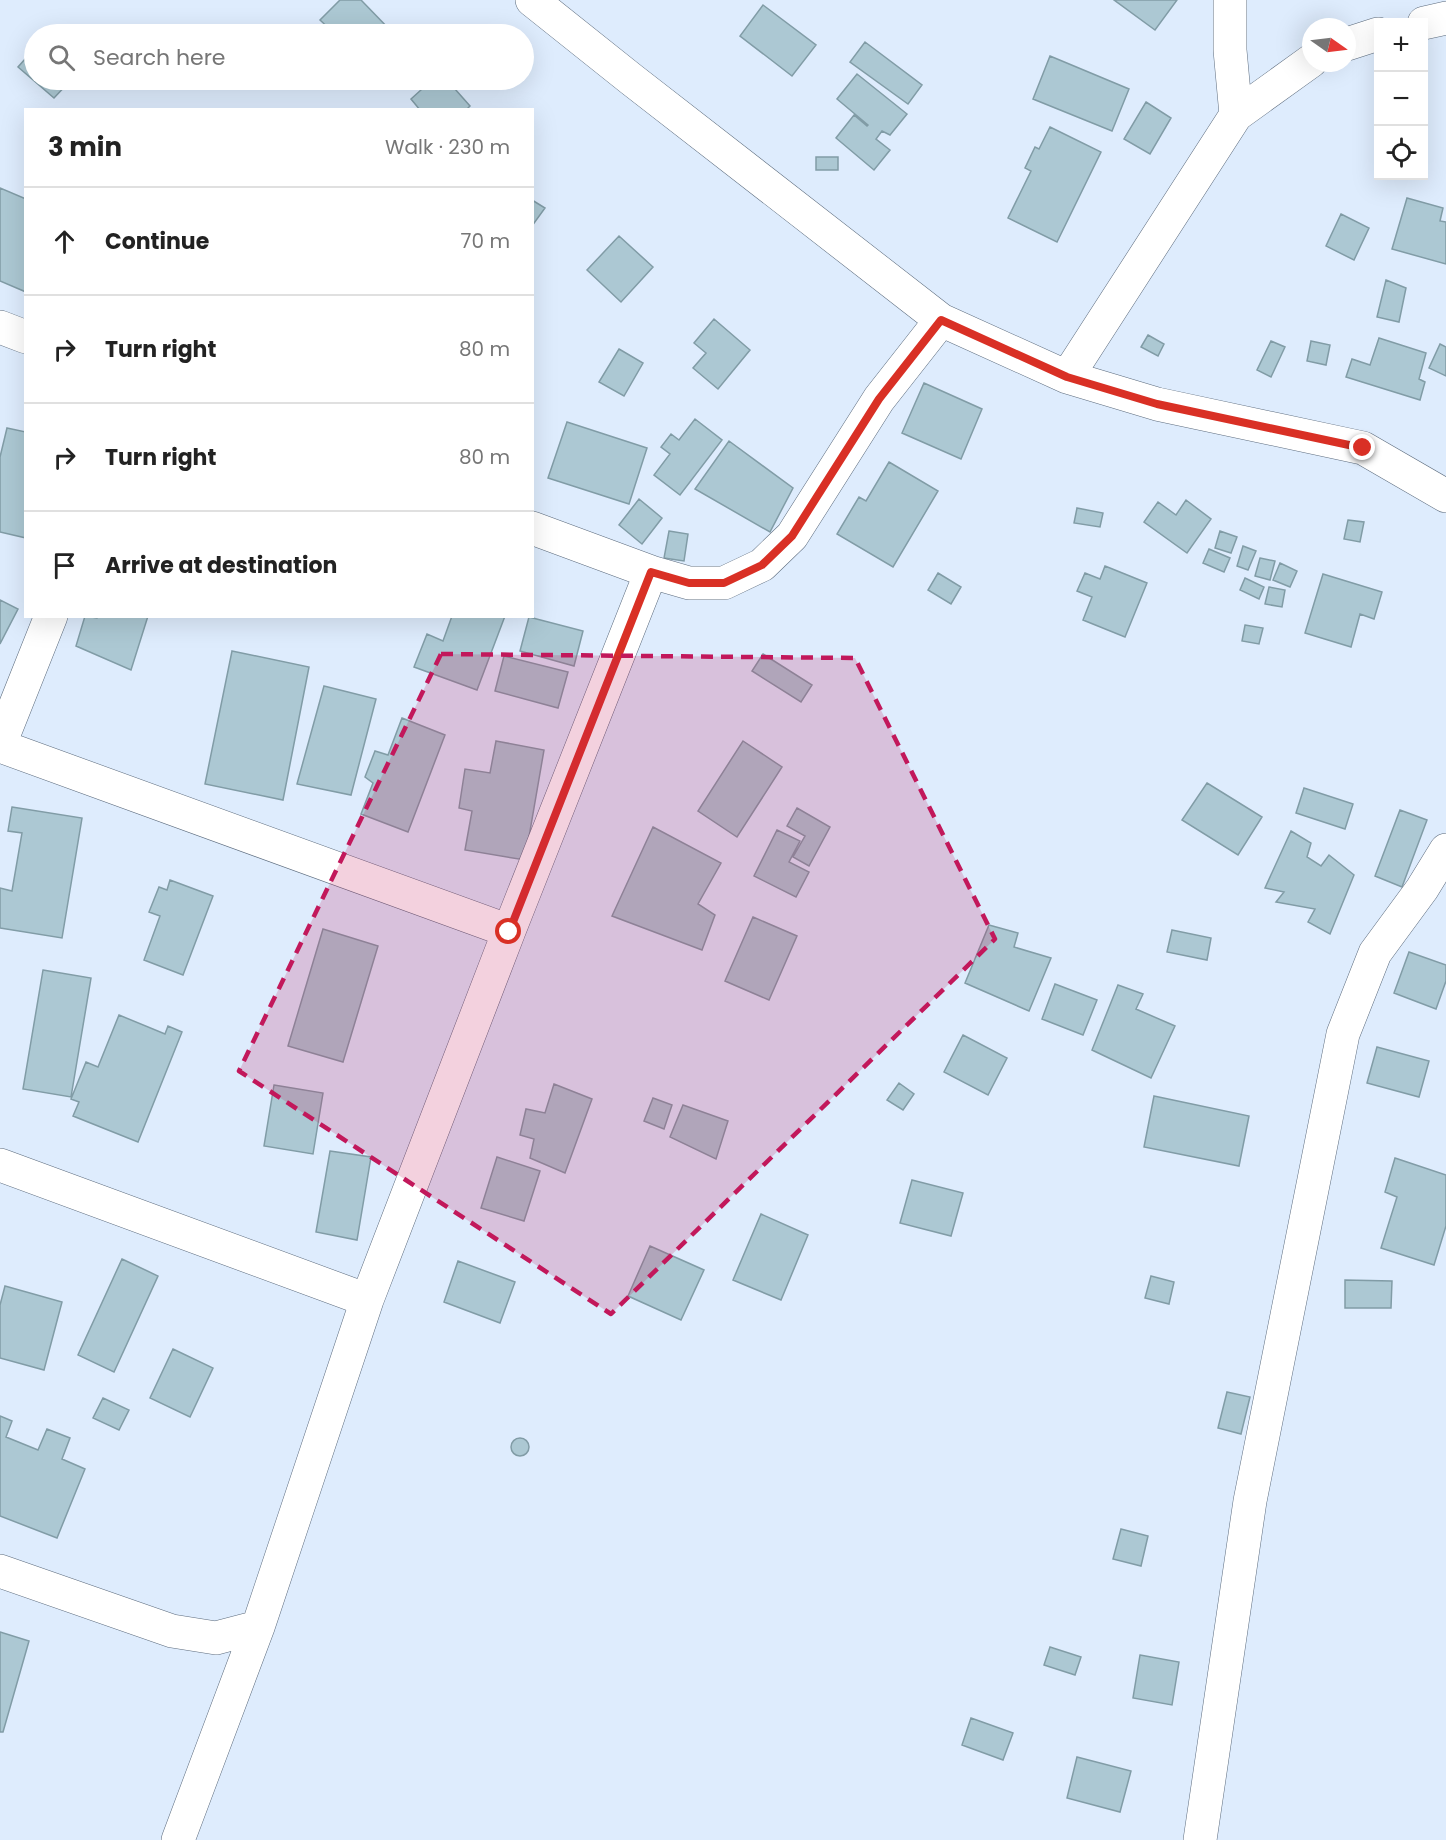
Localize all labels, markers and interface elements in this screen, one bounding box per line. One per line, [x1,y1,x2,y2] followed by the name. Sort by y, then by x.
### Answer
[1302,18,1356,72] north arrow
[1374,18,1428,180] map controls
[1374,18,1428,72] button: +
[24,24,534,90] search box
[45,41,78,74] icon: search
[93,42,226,73] text: Search here
[1374,72,1428,126] button: −
[1374,126,1428,180] button: locate
[48,129,122,165] text: 3 min
[385,133,510,161] text: Walk · 230 m
[48,225,81,258] icon: ahead
[105,226,209,257] text: Continue
[461,227,510,255] text: 70 m
[48,333,81,366] icon: right
[105,334,216,365] text: Turn right
[459,335,510,363] text: 80 m
[1349,434,1375,460] route end
[48,441,81,474] icon: right
[105,442,216,473] text: Turn right
[459,443,510,471] text: 80 m
[48,549,81,582] icon: arrive
[105,550,337,581] text: Arrive at destination
[495,918,521,944] route start

